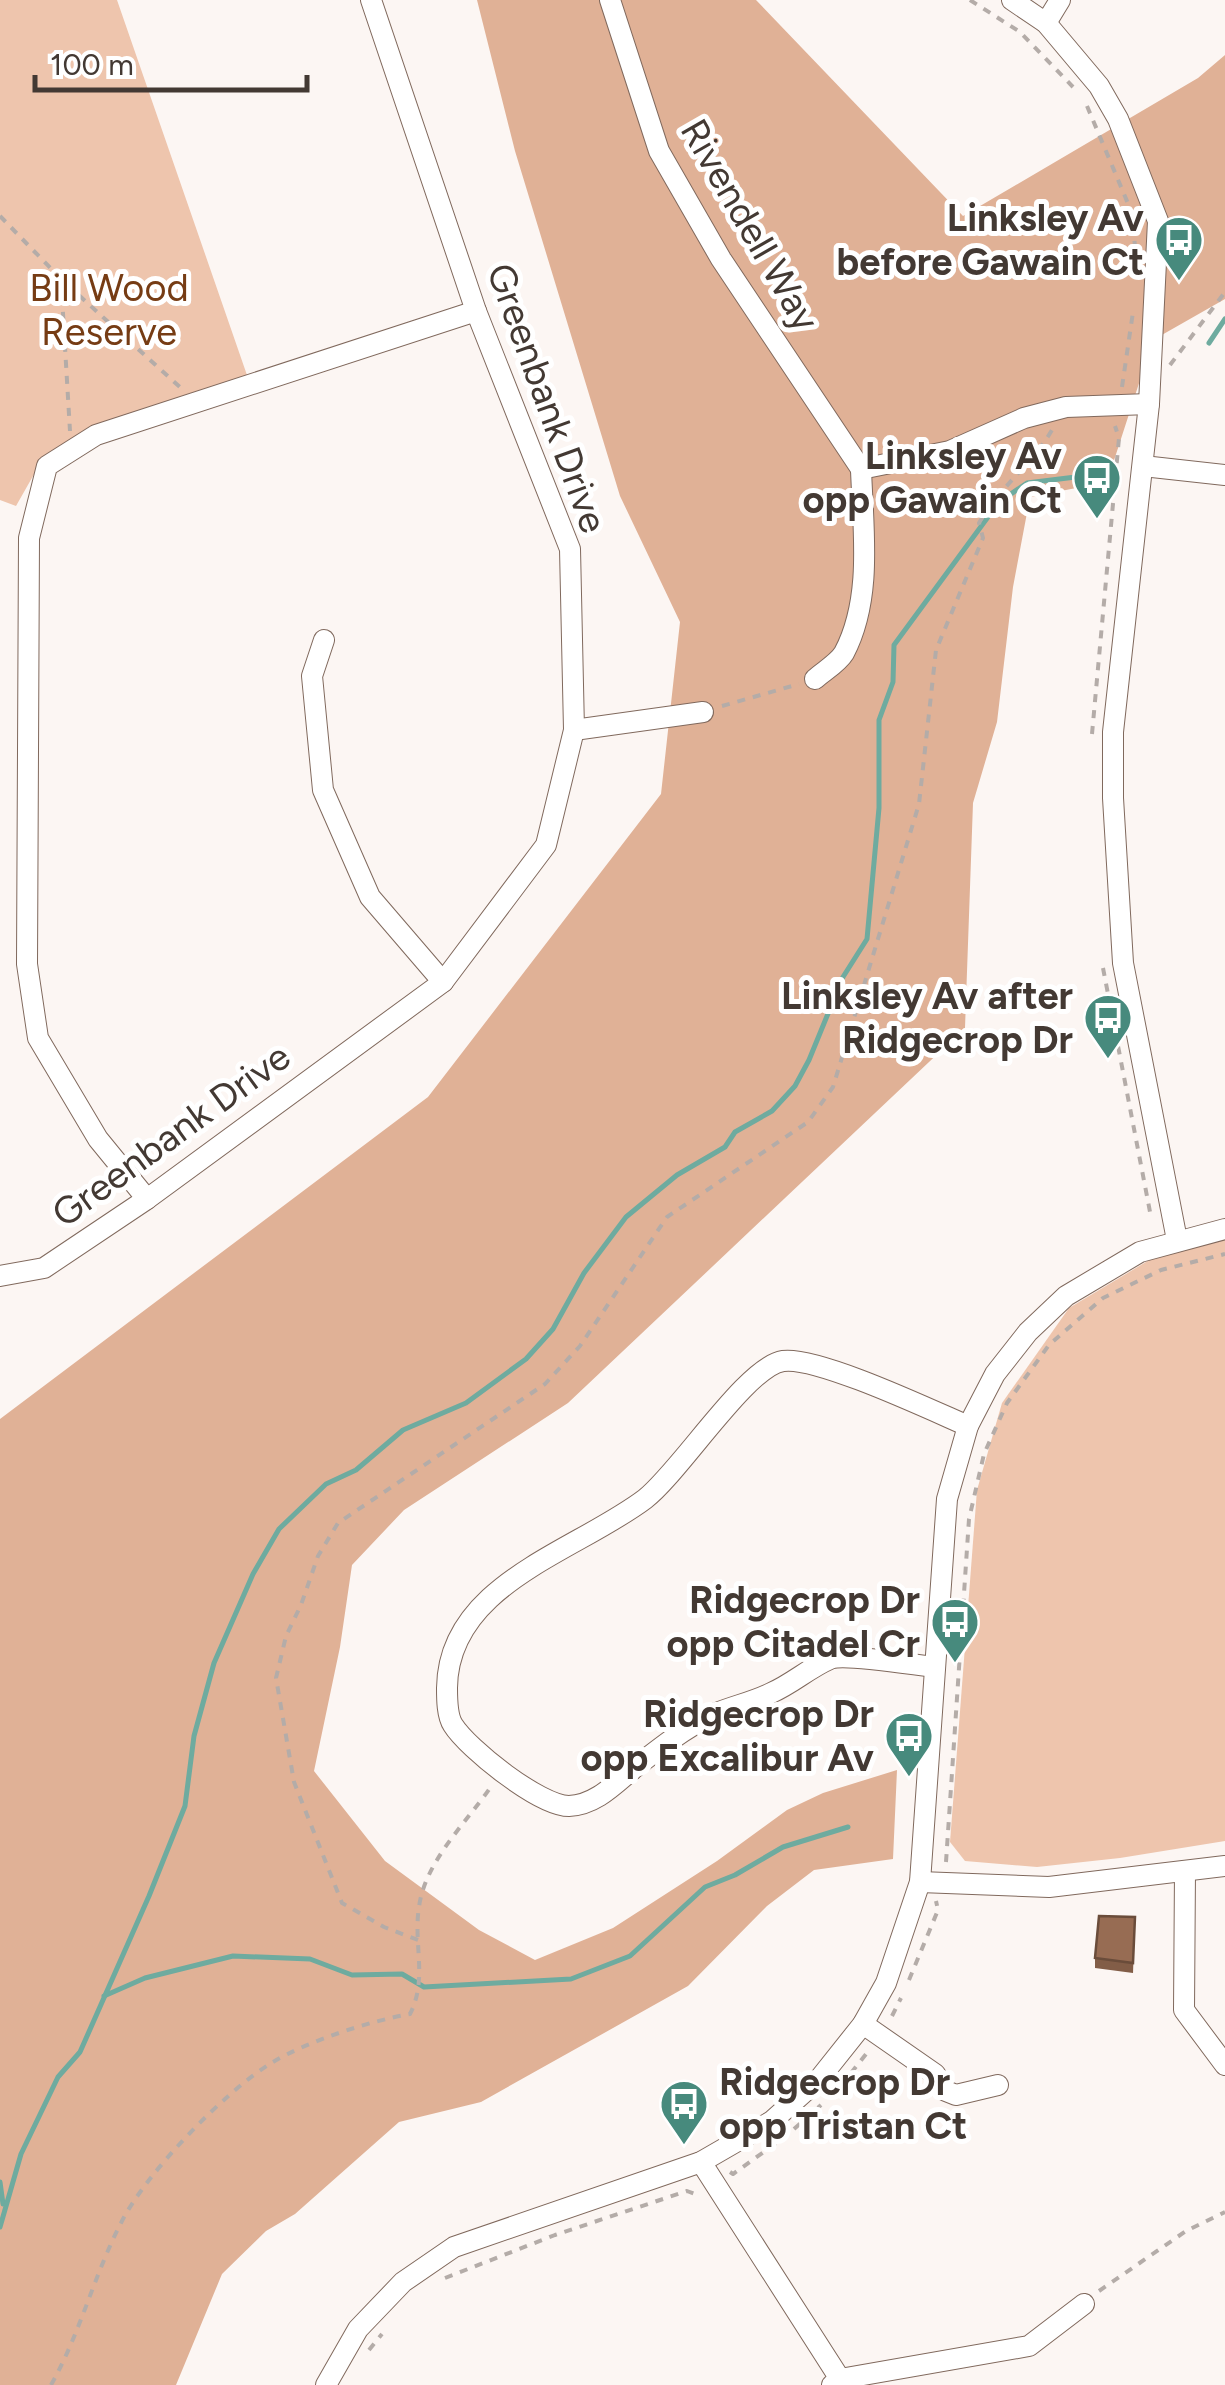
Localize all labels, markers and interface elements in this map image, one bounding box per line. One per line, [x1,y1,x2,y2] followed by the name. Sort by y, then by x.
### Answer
[35,30,308,92] scale bar
[50,46,134,83] text: 100 m
[671,111,829,339] street label: Rivendell Way
[837,195,1144,285] place label: Linksley Av before Gawain Ct
[1153,214,1205,282] bus stop icon: Linksley Av before Gawain Ct
[477,257,617,539] street label: Greenbank Drive
[29,265,189,355] park label: Bill Wood Reserve
[802,433,1062,523] place label: Linksley Av opp Gawain Ct
[1071,452,1123,520] bus stop icon: Linksley Av opp Gawain Ct
[781,973,1073,1063] place label: Linksley Av after Ridgecrop Dr
[1082,992,1134,1060] bus stop icon: Linksley Av after Ridgecrop Dr
[43,1033,299,1237] street label: Greenbank Drive
[667,1577,920,1667] place label: Ridgecrop Dr opp Citadel Cr
[929,1596,981,1664] bus stop icon: Ridgecrop Dr opp Citadel Cr
[580,1691,874,1781] place label: Ridgecrop Dr opp Excalibur Av
[883,1710,935,1778] bus stop icon: Ridgecrop Dr opp Excalibur Av
[719,2059,967,2149] place label: Ridgecrop Dr opp Tristan Ct
[658,2078,710,2146] bus stop icon: Ridgecrop Dr opp Tristan Ct

